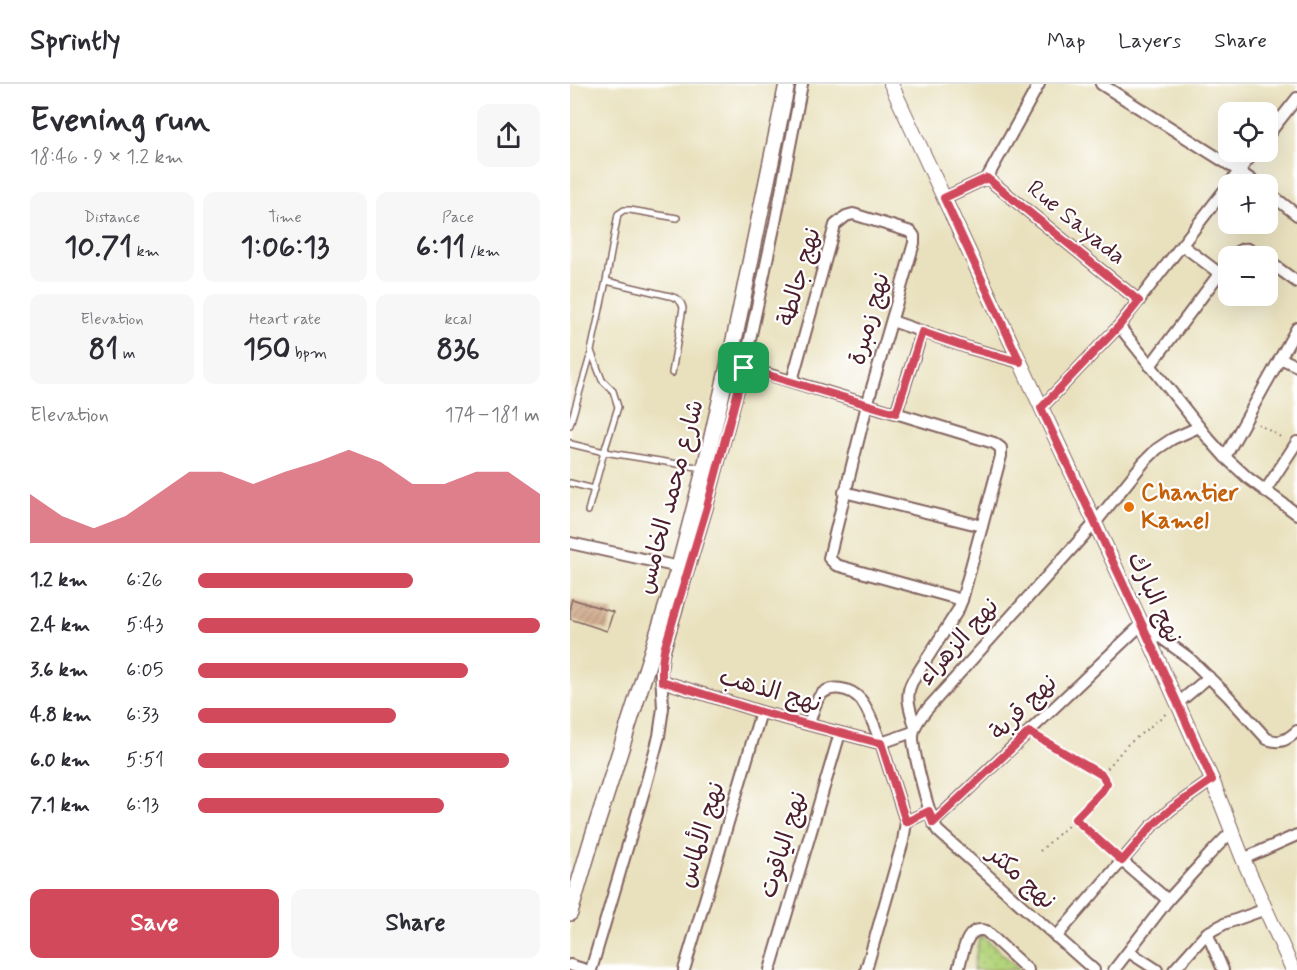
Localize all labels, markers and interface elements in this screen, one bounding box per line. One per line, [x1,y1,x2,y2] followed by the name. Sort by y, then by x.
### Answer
[30,23,121,60] text: Sprintly
[1047,27,1085,55] text: Map
[1118,27,1181,55] text: Layers
[1214,27,1267,55] text: Share
[30,99,210,143] text: Evening run
[1218,102,1278,306] map controls
[1218,102,1278,162] button: locate
[477,104,540,167] button: share
[30,144,184,171] text: 18:46 · 9 × 1.2 km
[1020,174,1132,272] street label: Rue Sayada
[1218,174,1278,234] button: +
[84,207,140,228] text: Distance
[268,207,302,228] text: Time
[442,207,474,228] text: Pace
[771,224,829,330] street label: نهج جالطة
[64,228,132,267] text: 10.71
[241,228,329,267] text: 1:06:13
[416,228,466,267] text: 6:11
[132,241,160,262] text: km
[466,241,500,262] text: /km
[1218,246,1278,306] button: −
[842,269,898,369] street label: نهج زمبرة
[81,309,144,330] text: Elevation
[249,309,321,330] text: Heart rate
[445,309,471,330] text: kcal
[89,330,118,369] text: 81
[243,330,290,369] text: 150
[436,330,480,369] text: 836
[718,342,769,393] pin
[118,343,135,364] text: m
[290,343,327,364] text: bpm
[727,351,760,384] icon: arrive
[630,396,712,598] street label: شارع محمد الخامس
[30,402,109,429] text: Elevation
[445,402,540,429] text: 174–181 m
[1141,478,1239,537] place label: Chantier Kamel
[1122,500,1136,514] marker: Chantier Kamel
[1119,547,1189,649] street label: نهج البارك
[30,567,87,594] text: 1.2 km
[126,567,162,594] text: 6:26
[912,592,1006,692] street label: نهج الزهراء
[30,612,90,639] text: 2.4 km
[126,612,163,639] text: 5:43
[30,657,88,684] text: 3.6 km
[126,657,163,684] text: 6:05
[715,662,825,720] street label: نهج الذهب
[984,668,1064,748] street label: نهج قربة
[30,702,92,729] text: 4.8 km
[126,702,159,729] text: 6:33
[30,747,90,774] text: 6.0 km
[126,747,164,774] text: 5:51
[668,777,733,892] street label: نهج الألماس
[753,788,815,902] street label: نهج الياقوت
[30,792,90,819] text: 7.1 km
[126,792,159,819] text: 6:13
[979,838,1062,917] street label: نهج مكثر
[30,889,279,958] button: Save
[291,889,540,958] button: Share

